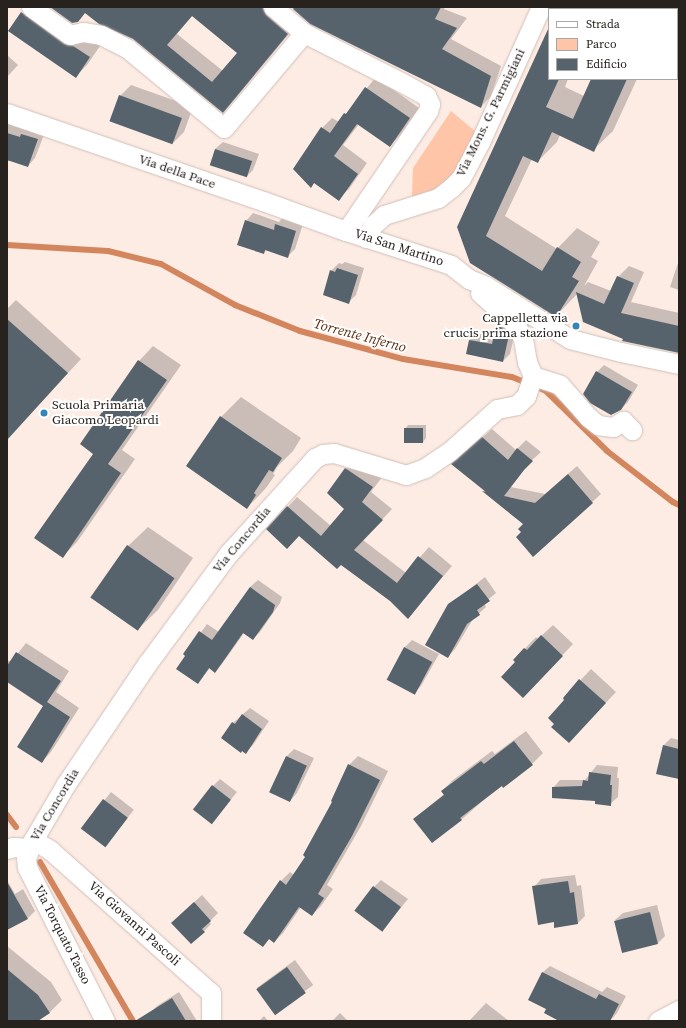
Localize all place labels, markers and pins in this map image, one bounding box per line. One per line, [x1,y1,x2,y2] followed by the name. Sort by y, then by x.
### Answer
[444,311,568,342] place label: Cappelletta via crucis prima stazione
[571,321,581,331] marker: Cappelletta via crucis prima stazione
[52,398,159,429] place label: Scuola Primaria Giacomo Leopardi
[39,408,49,418] marker: Scuola Primaria Giacomo Leopardi

